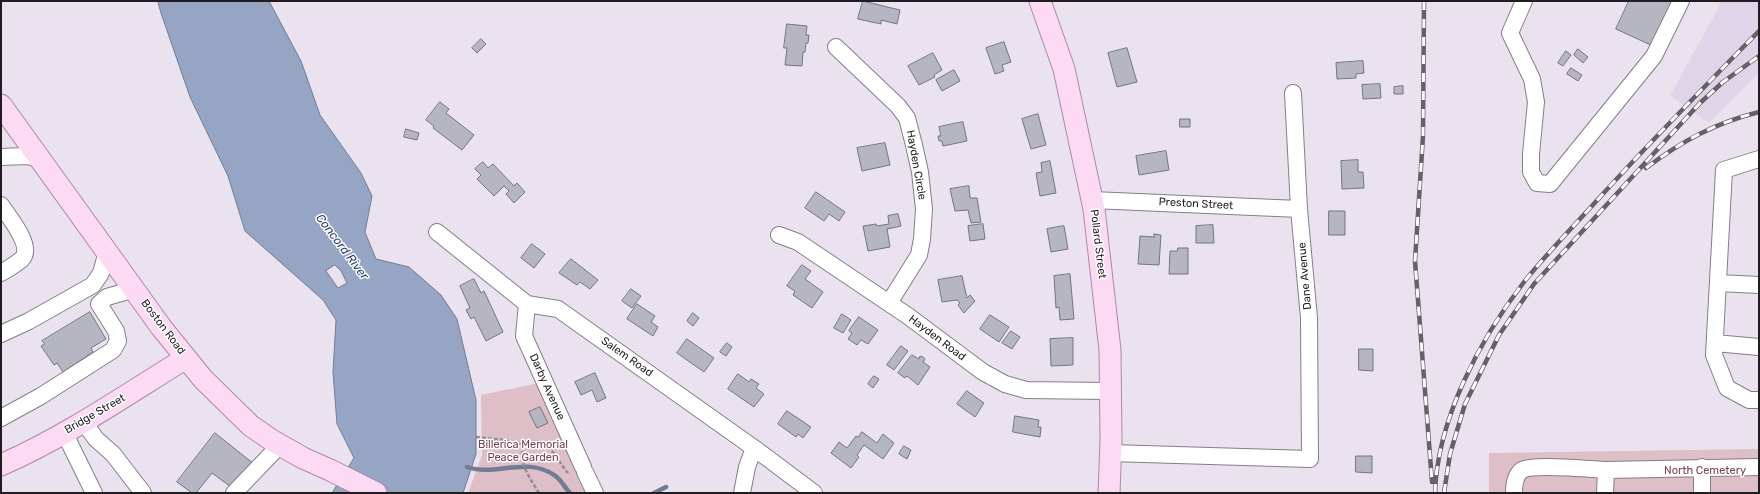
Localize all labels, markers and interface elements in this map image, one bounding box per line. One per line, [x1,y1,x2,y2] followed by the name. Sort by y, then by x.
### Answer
[903,129,929,201] street label: Hayden Circle
[1158,195,1234,213] street label: Preston Street
[1087,209,1109,279] street label: Pollard Street
[313,211,371,283] water label: Concord River
[1295,242,1315,310] street label: Dane Avenue
[138,297,188,357] street label: Boston Road
[906,312,968,364] street label: Hayden Road
[599,334,655,380] street label: Salem Road
[526,352,568,422] street label: Darby Avenue
[62,391,128,437] street label: Bridge Street
[478,438,568,464] park label: Billerica Memorial Peace Garden
[1664,464,1746,478] park label: North Cemetery

